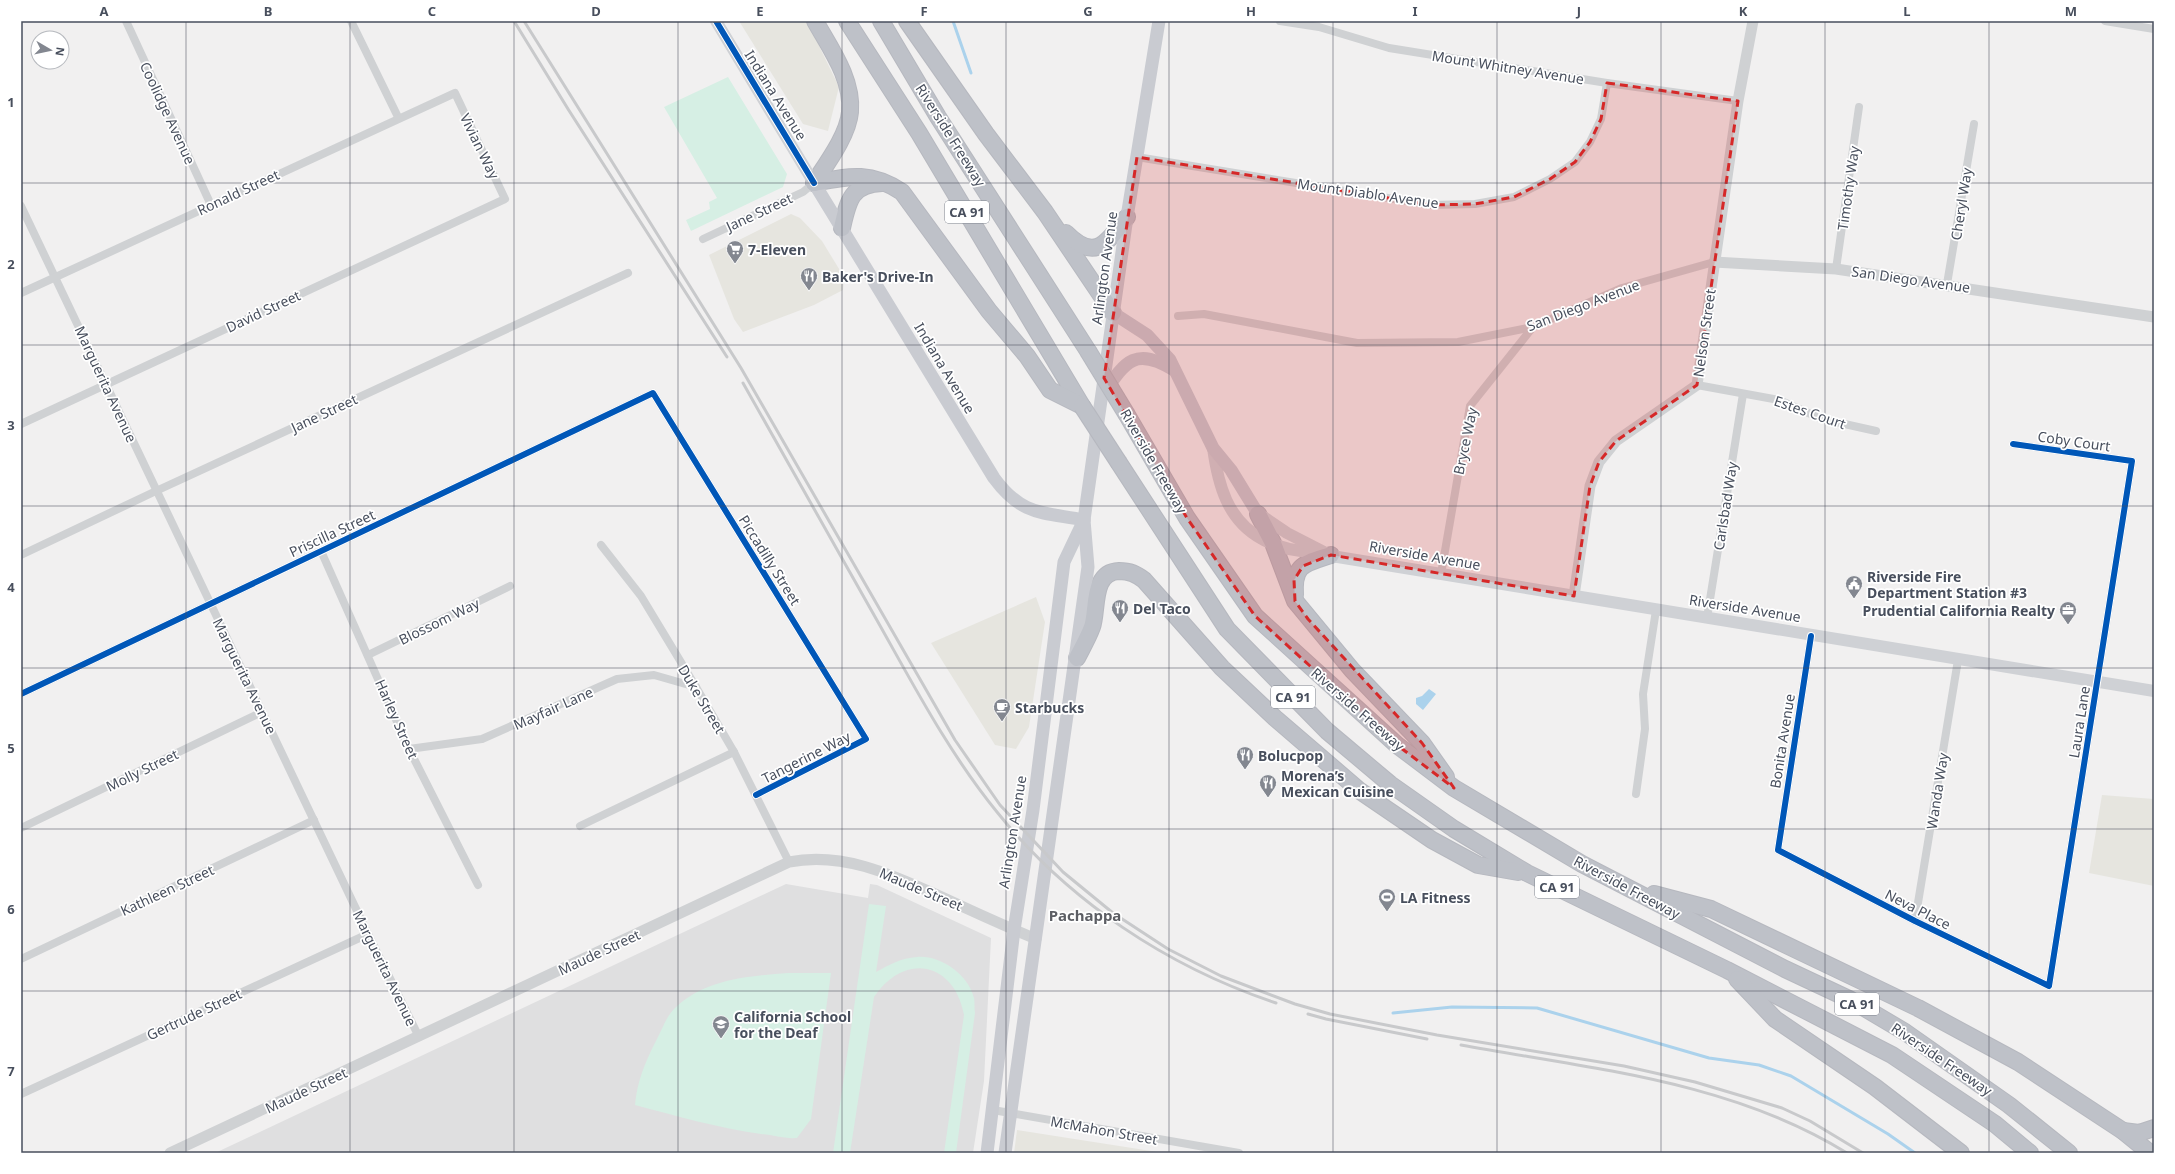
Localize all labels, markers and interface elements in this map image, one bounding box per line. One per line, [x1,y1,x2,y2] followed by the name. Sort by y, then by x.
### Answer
[100,2,109,20] text: A
[264,2,272,20] text: B
[428,2,436,20] text: C
[591,2,601,20] text: D
[756,2,764,20] text: E
[920,2,928,20] text: F
[1083,2,1093,20] text: G
[1246,2,1256,20] text: H
[1412,2,1418,20] text: I
[1576,2,1581,20] text: J
[1739,2,1748,20] text: K
[1903,2,1911,20] text: L
[2065,2,2077,20] text: M
[30,30,70,70] north arrow
[52,46,68,57] text: N
[741,46,811,144] street label: Indiana Avenue
[1431,46,1585,88] street label: Mount Whitney Avenue
[136,59,200,167] street label: Coolidge Avenue
[912,80,991,191] street label: Riverside Freeway
[7,93,15,111] text: 1
[456,110,504,183] street label: Vivian Way
[1833,144,1863,232] street label: Timothy Way
[194,165,282,219] street label: Ronald Street
[1946,165,1976,242] street label: Cheryl Way
[1296,174,1440,212] street label: Mount Diablo Avenue
[721,188,795,236] street label: Jane Street
[945,201,989,223] road number: CA 91
[1087,210,1121,326] street label: Arlington Avenue
[725,239,745,264] supermarket icon: 7-Eleven
[748,240,806,259] place label: 7-Eleven
[7,255,15,273] text: 2
[1851,261,1972,297] street label: San Diego Avenue
[799,266,819,291] restaurant icon: Baker's Drive-In
[822,267,934,286] place label: Baker's Drive-In
[1524,275,1642,335] street label: San Diego Avenue
[223,285,303,337] street label: David Street
[1688,288,1720,378] street label: Nelson Street
[910,319,980,417] street label: Indiana Avenue
[71,323,141,445] street label: Marguerita Avenue
[286,389,360,437] street label: Jane Street
[1772,391,1848,433] street label: Estes Court
[1116,405,1192,518] street label: Riverside Freeway
[1449,405,1482,476] street label: Bryce Way
[7,416,15,434] text: 3
[2036,426,2112,456] street label: Coby Court
[1709,460,1741,552] street label: Carlsbad Way
[286,505,378,561] street label: Priscilla Street
[735,511,805,609] street label: Piccadilly Street
[1368,536,1482,574] street label: Riverside Avenue
[1867,567,2027,602] place label: Riverside Fire Department Station #3
[1844,574,1864,599] public building icon: Riverside Fire Department Station #3
[7,578,15,596] text: 4
[1688,590,1802,626] street label: Riverside Avenue
[395,593,483,649] street label: Blossom Way
[1110,598,1130,623] restaurant icon: Del Taco
[1133,599,1191,618] place label: Del Taco
[2058,600,2078,625] office icon: Prudential California Realty
[1863,601,2055,620] place label: Prudential California Realty
[209,615,281,737] street label: Marguerita Avenue
[674,661,730,737] street label: Duke Street
[1307,663,1409,755] street label: Riverside Freeway
[371,676,423,762] street label: Harley Street
[510,682,596,734] street label: Mayfair Lane
[2064,685,2094,759] street label: Laura Lane
[1271,686,1315,708] road number: CA 91
[1765,692,1799,790] street label: Bonita Avenue
[992,697,1012,722] cafe icon: Starbucks
[1015,698,1084,717] place label: Starbucks
[758,726,854,787] street label: Tangerine Way
[7,739,15,757] text: 5
[103,744,181,796] street label: Molly Street
[1235,745,1255,770] restaurant icon: Bolucpop
[1258,746,1323,765] place label: Bolucpop
[1922,751,1953,831] street label: Wanda Way
[1281,766,1394,801] place label: Morena’s Mexican Cuisine
[1258,773,1278,798] restaurant icon: Morena’s Mexican Cuisine
[994,774,1030,890] street label: Arlington Avenue
[1571,851,1684,923] street label: Riverside Freeway
[117,860,217,920] street label: Kathleen Street
[877,863,965,915] street label: Maude Street
[1535,876,1579,898] road number: CA 91
[1882,884,1954,934] street label: Neva Place
[1377,887,1397,912] sports icon: LA Fitness
[1400,888,1471,907] place label: LA Fitness
[7,900,15,918] text: 6
[1049,905,1121,925] district label: Pachappa
[349,907,421,1029] street label: Marguerita Avenue
[555,925,643,979] street label: Maude Street
[143,984,245,1044] street label: Gertrude Street
[1835,993,1879,1015] road number: CA 91
[734,1007,851,1042] place label: California School for the Deaf
[711,1014,731,1039] school or university icon: California School for the Deaf
[1888,1018,1997,1100] street label: Riverside Freeway
[7,1062,15,1080] text: 7
[262,1063,350,1117] street label: Maude Street
[1049,1111,1159,1149] street label: McMahon Street

